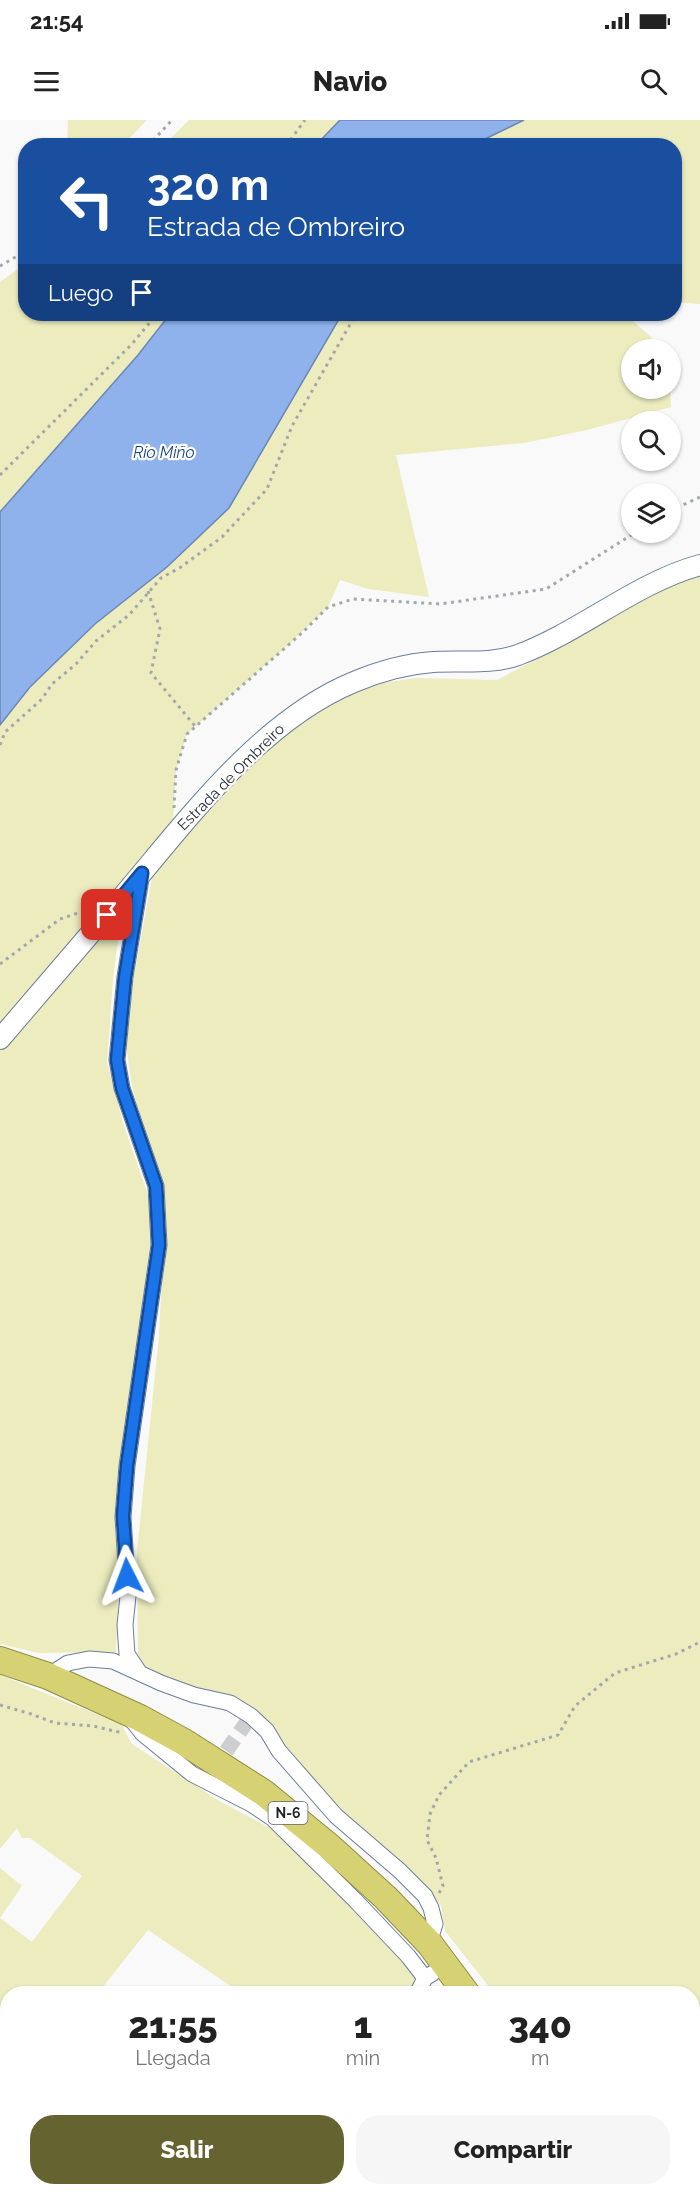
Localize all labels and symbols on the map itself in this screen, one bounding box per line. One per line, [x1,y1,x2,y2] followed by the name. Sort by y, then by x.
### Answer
[133,443,195,462] water label: Río Miño
[174,720,288,834] street label: Estrada de Ombreiro
[81,889,132,940] pin
[95,1544,159,1608] position arrow
[268,1802,308,1824] road number: N-6

